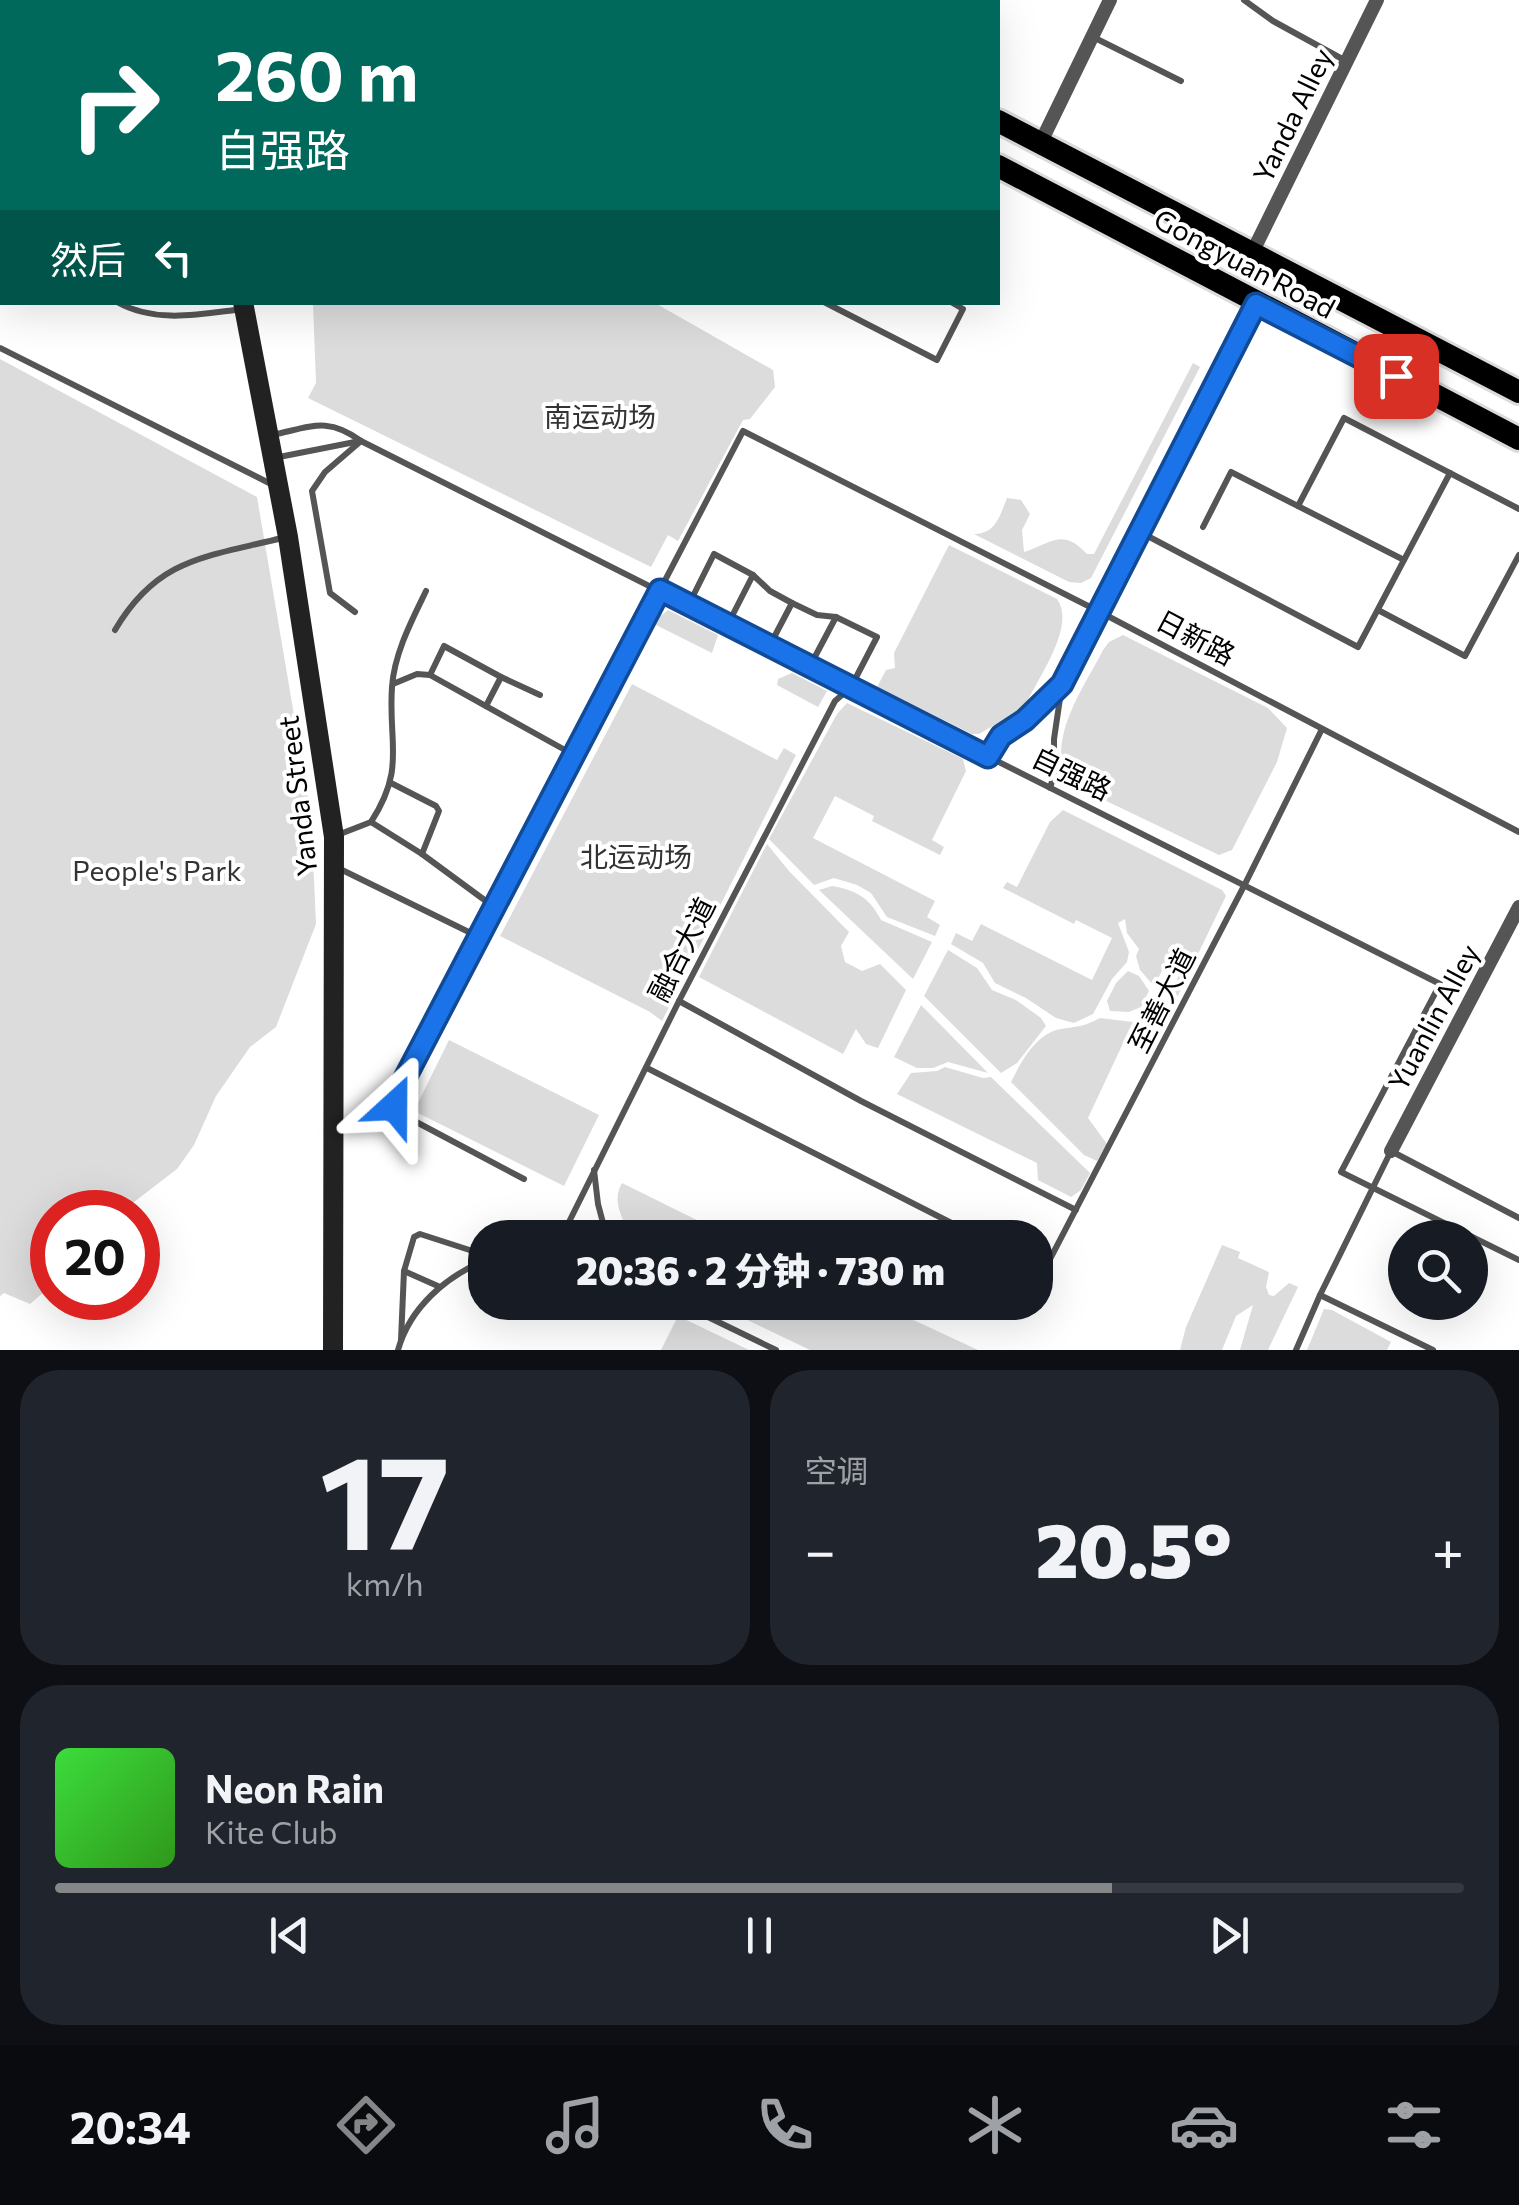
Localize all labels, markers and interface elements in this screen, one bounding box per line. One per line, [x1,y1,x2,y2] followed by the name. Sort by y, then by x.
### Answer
[215,30,419,115] text: 260 m
[50,40,180,170] icon: right
[1245,42,1339,188] street label: Yanda Alley
[215,121,350,176] text: 自强路
[1149,201,1341,325] street label: Gongyuan Road
[146,230,201,285] icon: left
[50,235,126,282] text: 然后
[1354,334,1439,419] pin
[1369,349,1424,404] icon: arrive
[544,399,656,433] park label: 南运动场
[1151,602,1241,672] street label: 日新路
[270,714,324,878] street label: Yanda Street
[1027,739,1117,807] street label: 自强路
[580,839,692,873] park label: 北运动场
[72,853,242,887] park label: People's Park
[640,891,722,1007] street label: 融合大道
[1380,938,1486,1096] street label: Yuanlin Alley
[1120,942,1202,1058] street label: 至善大道
[342,1054,446,1158] position arrow
[30,1190,160,1320] speed limit sign: 20
[1388,1220,1488,1320] map controls
[1388,1220,1488,1320] button: search
[576,1246,945,1293] text: 20:36 · 2 分钟 · 730 m
[320,1418,450,1577] text: 17
[805,1450,869,1490] text: 空调
[1035,1502,1232,1593] text: 20.5°
[805,1515,836,1582] text: −
[1432,1515,1464,1582] text: +
[346,1563,424,1603] text: km/h
[205,1764,384,1811] text: Neon Rain
[205,1811,337,1851] text: Kite Club
[262,1908,317,1963] icon: previous
[732,1908,787,1963] icon: pause
[1202,1908,1257,1963] icon: next
[331,2090,401,2160] icon: directions
[540,2090,610,2160] icon: music
[750,2090,820,2160] icon: phone
[960,2090,1030,2160] icon: climate
[1169,2090,1239,2160] icon: car
[1379,2090,1449,2160] icon: filters
[70,2098,191,2153] text: 20:34

